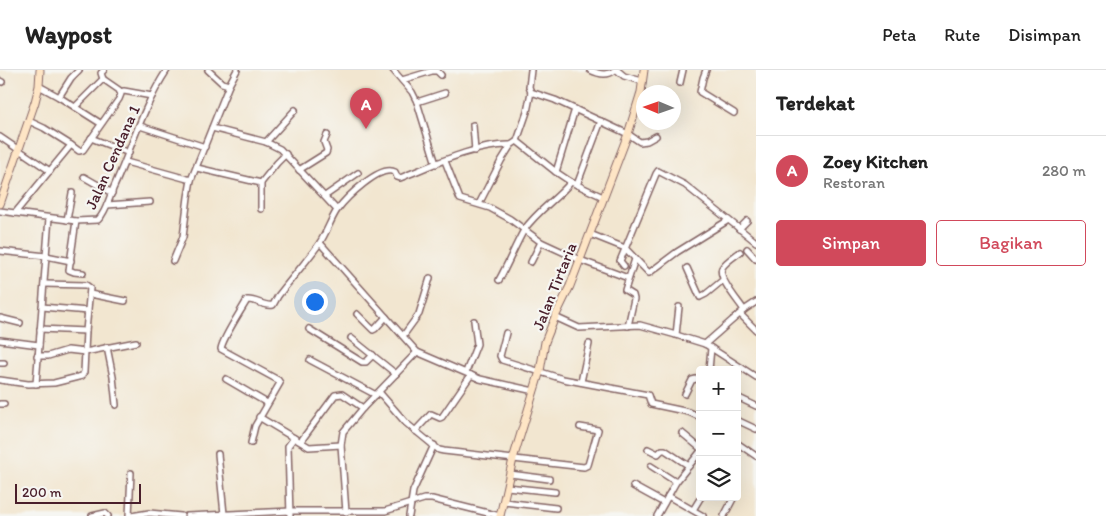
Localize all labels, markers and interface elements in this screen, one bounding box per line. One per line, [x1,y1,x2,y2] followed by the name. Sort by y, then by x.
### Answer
[25,20,112,49] text: Waypost
[882,24,916,46] text: Peta
[944,24,980,46] text: Rute
[1008,24,1081,46] text: Disimpan
[636,85,681,130] north arrow
[350,88,382,129] pin: A
[776,90,855,115] text: Terdekat
[81,102,144,212] street label: Jalan Cendana 1
[823,150,928,173] text: Zoey Kitchen
[787,161,797,180] text: A
[1042,161,1086,180] text: 280 m
[823,173,885,192] text: Restoran
[776,220,926,266] button: Simpan
[936,220,1086,266] button: Bagikan
[528,239,581,333] street label: Jalan Tirtaria
[302,289,328,315] your location
[696,366,741,501] map controls
[696,366,741,411] button: +
[696,411,741,456] button: −
[696,456,741,501] button: layers
[15,481,141,504] scale bar
[22,484,62,501] text: 200 m

